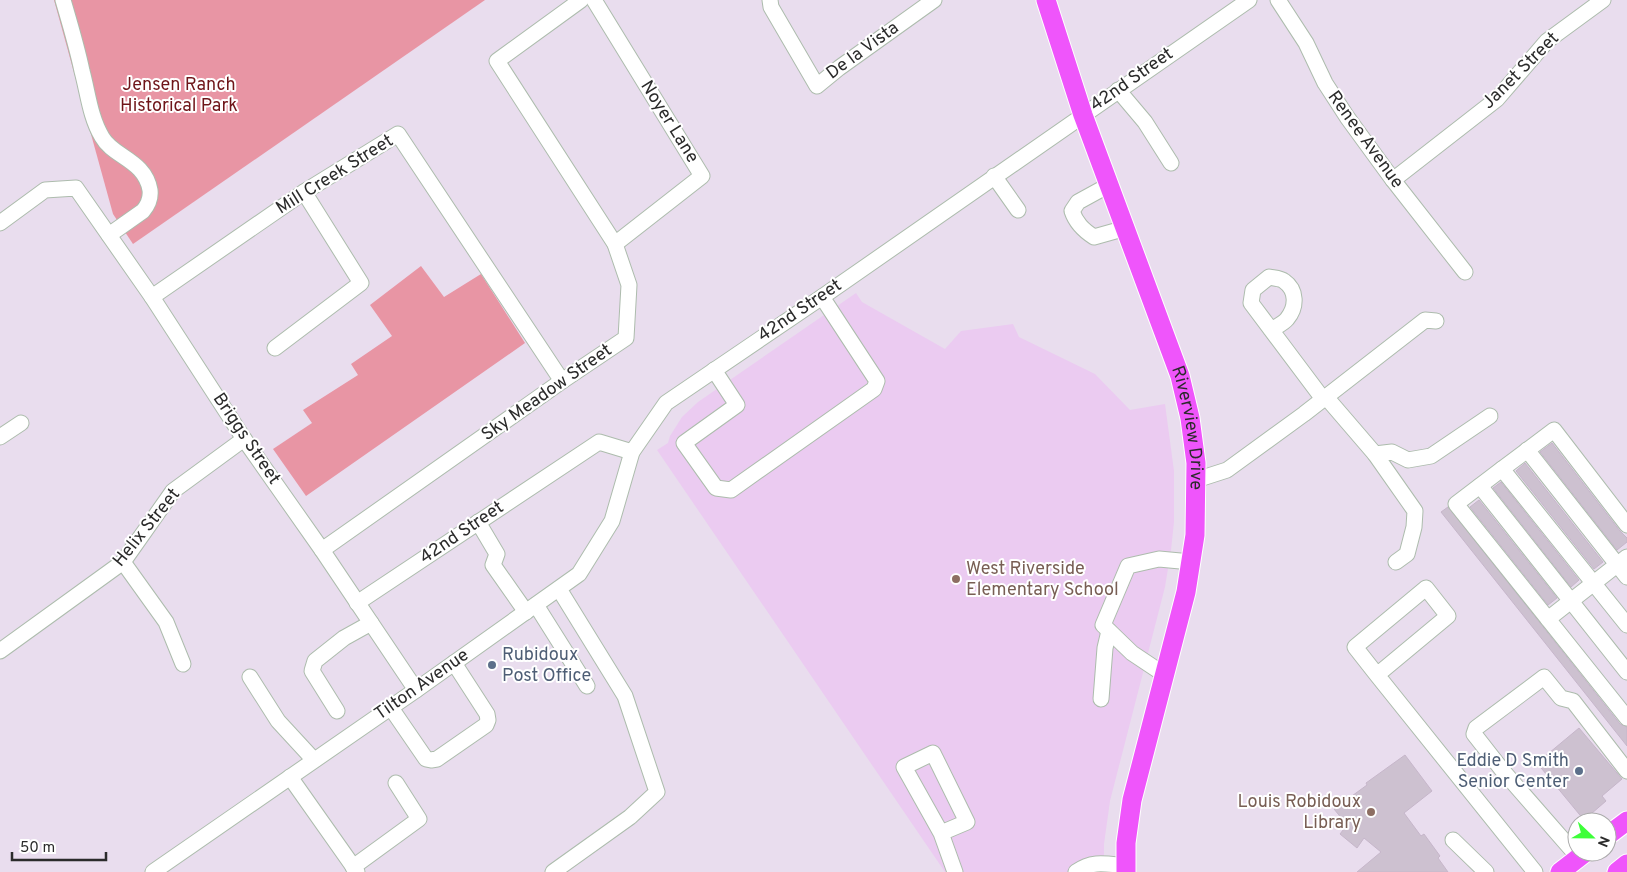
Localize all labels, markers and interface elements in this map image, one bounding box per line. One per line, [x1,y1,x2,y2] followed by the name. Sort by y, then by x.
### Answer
[822,17,904,85] street label: De la Vista
[1478,28,1564,114] street label: Janet Street
[1086,43,1178,117] street label: 42nd Street
[120,74,238,118] park label: Jensen Ranch Historical Park
[635,76,703,168] street label: Noyer Lane
[1322,87,1408,193] street label: Renee Avenue
[272,130,398,220] street label: Mill Creek Street
[754,274,846,348] street label: 42nd Street
[477,339,617,447] street label: Sky Meadow Street
[1166,362,1208,490] street label: Riverview Drive
[207,389,285,489] street label: Briggs Street
[108,484,186,572] street label: Helix Street
[416,496,508,570] street label: 42nd Street
[966,558,1119,602] place label: West Riverside Elementary School
[950,573,962,585] marker: West Riverside Elementary School
[370,644,474,726] street label: Tilton Avenue
[502,644,591,688] place label: Rubidoux Post Office
[486,659,498,671] marker: Rubidoux Post Office
[1456,750,1569,794] place label: Eddie D Smith Senior Center
[1573,765,1585,777] marker: Eddie D Smith Senior Center
[1238,791,1361,835] place label: Louis Robidoux Library
[1365,806,1377,818] marker: Louis Robidoux Library
[1567,812,1617,862] north arrow
[12,830,106,862] scale bar
[1593,833,1612,849] text: N
[20,839,55,858] text: 50 m

